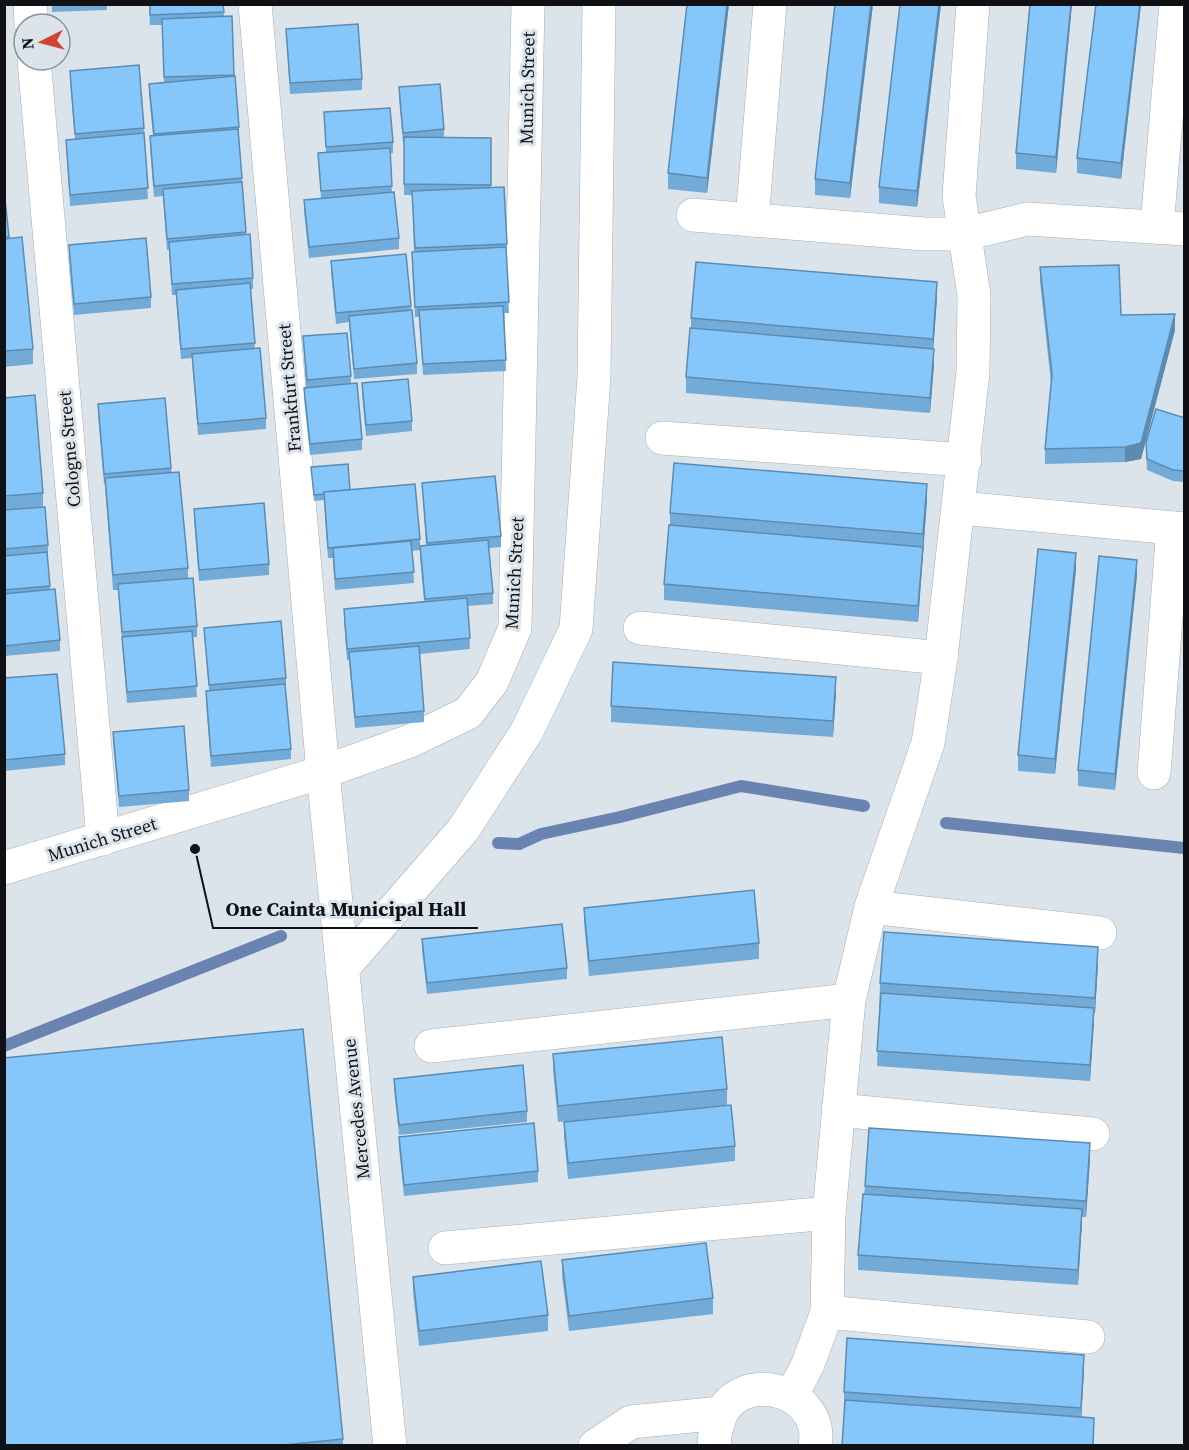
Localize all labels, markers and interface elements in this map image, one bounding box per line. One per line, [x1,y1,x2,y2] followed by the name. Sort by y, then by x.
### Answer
[12,12,72,72] north arrow
[514,31,540,145] street label: Munich Street
[15,36,39,51] text: N
[271,323,307,453] street label: Frankfurt Street
[51,390,87,508] street label: Cologne Street
[499,516,529,630] street label: Munich Street
[44,811,160,867] street label: Munich Street
[213,890,478,928] callout: One Cainta Municipal Hall
[225,895,467,923] text: One Cainta Municipal Hall
[336,1038,376,1180] street label: Mercedes Avenue

